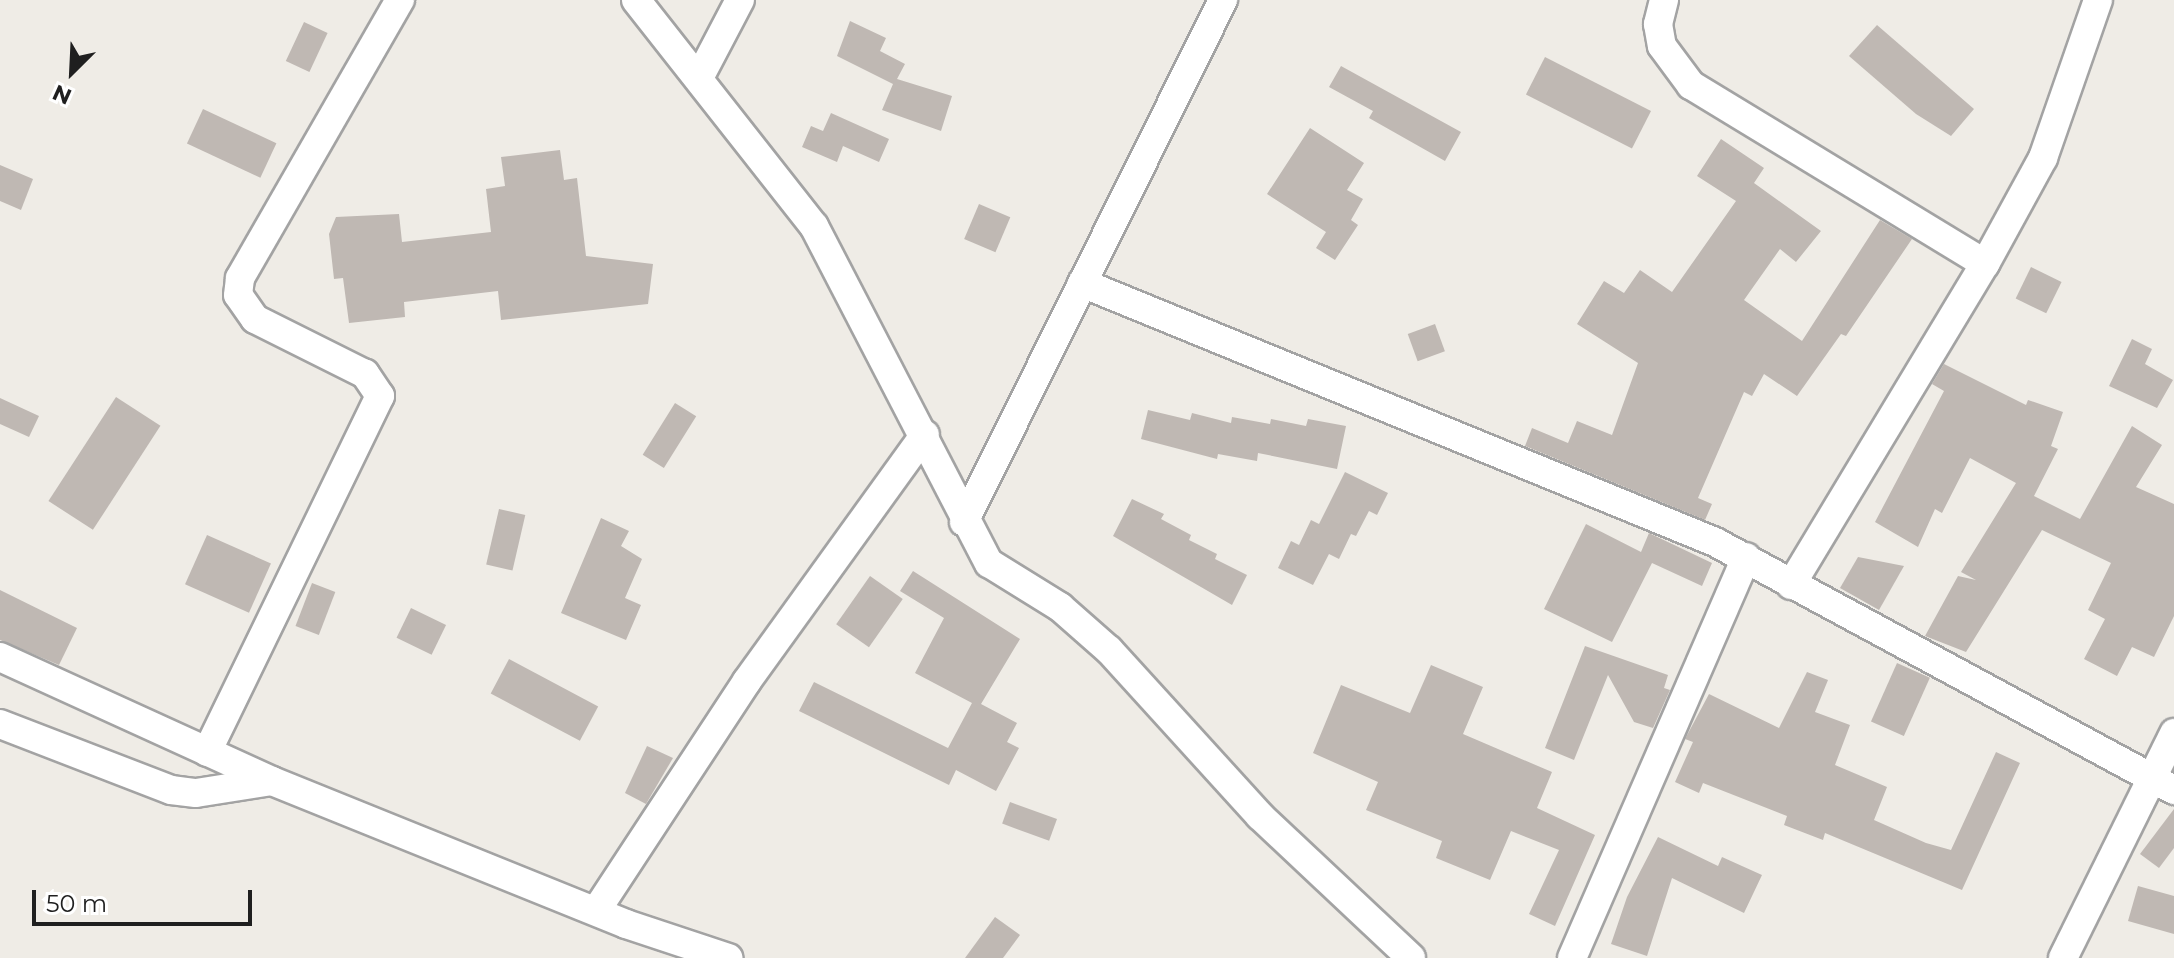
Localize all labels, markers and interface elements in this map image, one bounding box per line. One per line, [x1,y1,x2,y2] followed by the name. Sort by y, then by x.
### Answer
[32,32,112,112] north arrow
[48,78,76,110] text: N
[36,874,256,924] scale bar
[46,889,107,918] text: 50 m

